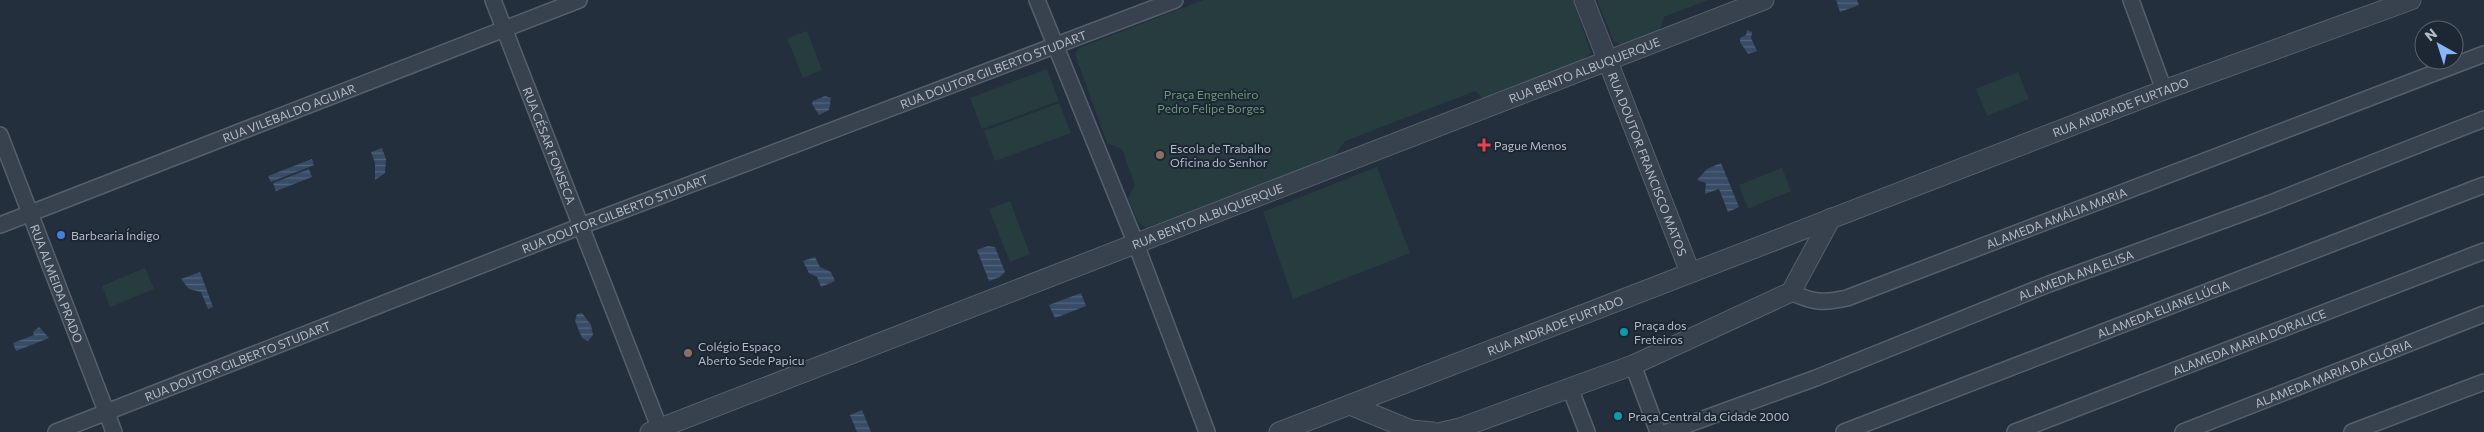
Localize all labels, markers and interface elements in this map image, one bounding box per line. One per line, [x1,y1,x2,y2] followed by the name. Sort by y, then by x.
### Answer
[2414,20,2464,70] north arrow
[2421,25,2440,44] text: N
[898,27,1089,111] street label: RUA DOUTOR GILBERTO STUDART
[1507,34,1662,105] street label: RUA BENTO ALBUQUERQUE
[1606,70,1690,258] street label: RUA DOUTOR FRANCISCO MATOS
[2050,75,2191,139] street label: RUA ANDRADE FURTADO
[220,81,357,145] street label: RUA VILEBALDO AGUIAR
[520,85,579,206] street label: RUA CÉSAR FONSECA
[1157,87,1265,115] park label: Praça Engenheiro Pedro Felipe Borges
[1494,138,1567,152] place label: Pague Menos
[1478,139,1490,151] marker: Pague Menos
[1170,141,1271,169] place label: Escola de Trabalho Oficina do Senhor
[1154,149,1166,161] marker: Escola de Trabalho Oficina do Senhor
[520,171,710,256] street label: RUA DOUTOR GILBERTO STUDART
[1130,180,1285,251] street label: RUA BENTO ALBUQUERQUE
[1984,185,2129,251] street label: ALAMEDA AMÁLIA MARIA
[28,222,86,345] street label: RUA ALMEIDA PRADO
[71,228,160,242] place label: Barbearia Índigo
[55,229,67,241] marker: Barbearia Índigo
[2016,247,2135,303] street label: ALAMEDA ANA ELISA
[2095,277,2231,341] street label: ALAMEDA ELIANE LÚCIA
[1485,293,1625,358] street label: RUA ANDRADE FURTADO
[2170,306,2328,378] street label: ALAMEDA MARIA DORALICE
[143,318,333,404] street label: RUA DOUTOR GILBERTO STUDART
[1634,318,1686,346] place label: Praça dos Freteiros
[1618,326,1630,338] marker: Praça dos Freteiros
[2253,336,2413,410] street label: ALAMEDA MARIA DA GLÓRIA
[698,339,804,367] place label: Colégio Espaço Aberto Sede Papicu
[682,347,694,359] marker: Colégio Espaço Aberto Sede Papicu
[1628,409,1789,423] place label: Praça Central da Cidade 2000
[1612,410,1624,422] marker: Praça Central da Cidade 2000

